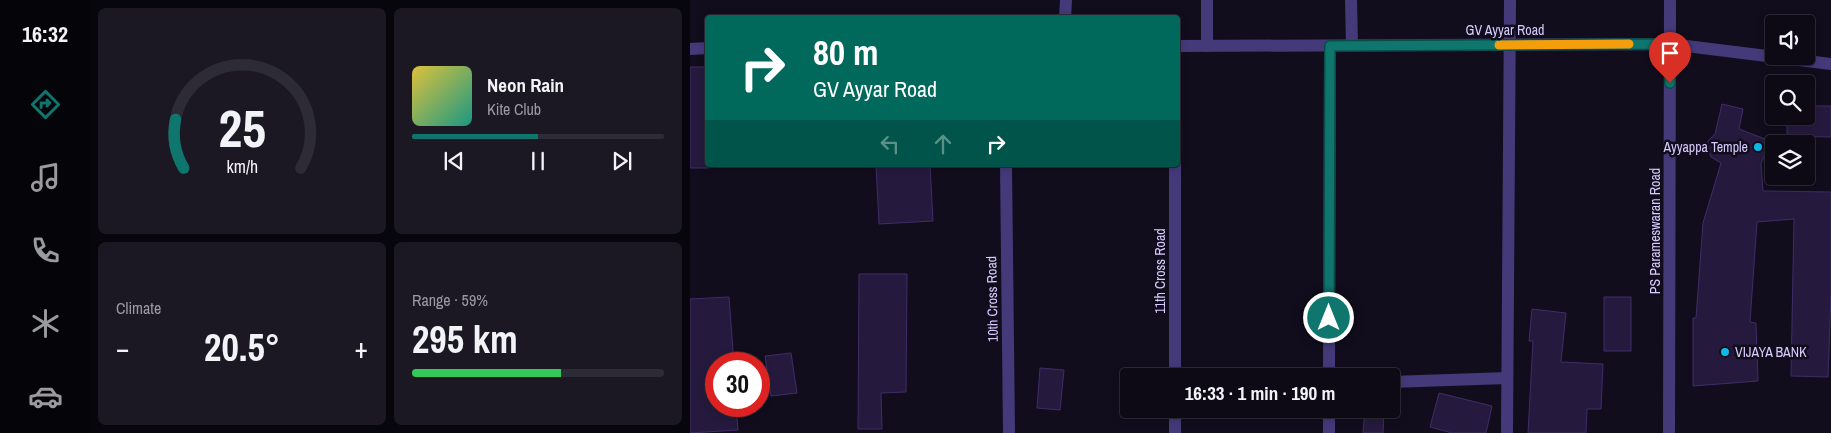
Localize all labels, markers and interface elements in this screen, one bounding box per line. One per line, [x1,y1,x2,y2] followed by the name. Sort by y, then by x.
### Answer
[1765,15,1815,185] map controls
[1765,15,1815,65] button: sound
[22,19,68,49] text: 16:32
[1466,21,1544,39] street label: GV Ayyar Road
[813,29,878,76] text: 80 m
[1649,32,1691,83] pin
[730,35,795,100] icon: right
[1656,39,1684,67] icon: arrive
[487,72,564,98] text: Neon Rain
[813,74,937,104] text: GV Ayyar Road
[1765,75,1815,125] button: search
[28,87,63,122] icon: directions
[218,93,266,163] text: 25
[487,98,541,120] text: Kite Club
[876,130,904,158] icon: left
[929,130,957,158] icon: ahead
[982,130,1010,158] icon: right
[1765,135,1815,185] button: layers
[1663,138,1748,156] place label: Ayyappa Temple
[1752,141,1764,153] marker: Ayyappa Temple
[440,147,468,175] icon: previous
[524,147,552,175] icon: pause
[608,147,636,175] icon: next
[226,155,258,179] text: km/h
[28,160,63,195] icon: music
[1646,168,1664,294] street label: PS Parameswaran Road
[1151,228,1169,314] street label: 11th Cross Road
[28,233,63,268] icon: phone
[982,256,1002,342] street label: 10th Cross Road
[412,289,488,311] text: Range · 59%
[1302,291,1354,343] position arrow
[116,297,161,319] text: Climate
[28,306,63,341] icon: climate
[412,314,518,365] text: 295 km
[204,322,280,373] text: 20.5°
[116,329,129,367] text: −
[355,329,368,367] text: +
[1735,343,1807,361] place label: VIJAYA BANK
[1719,346,1731,358] marker: VIJAYA BANK
[705,352,770,417] speed limit sign: 30
[28,379,63,414] icon: car
[1185,380,1335,406] text: 16:33 · 1 min · 190 m

